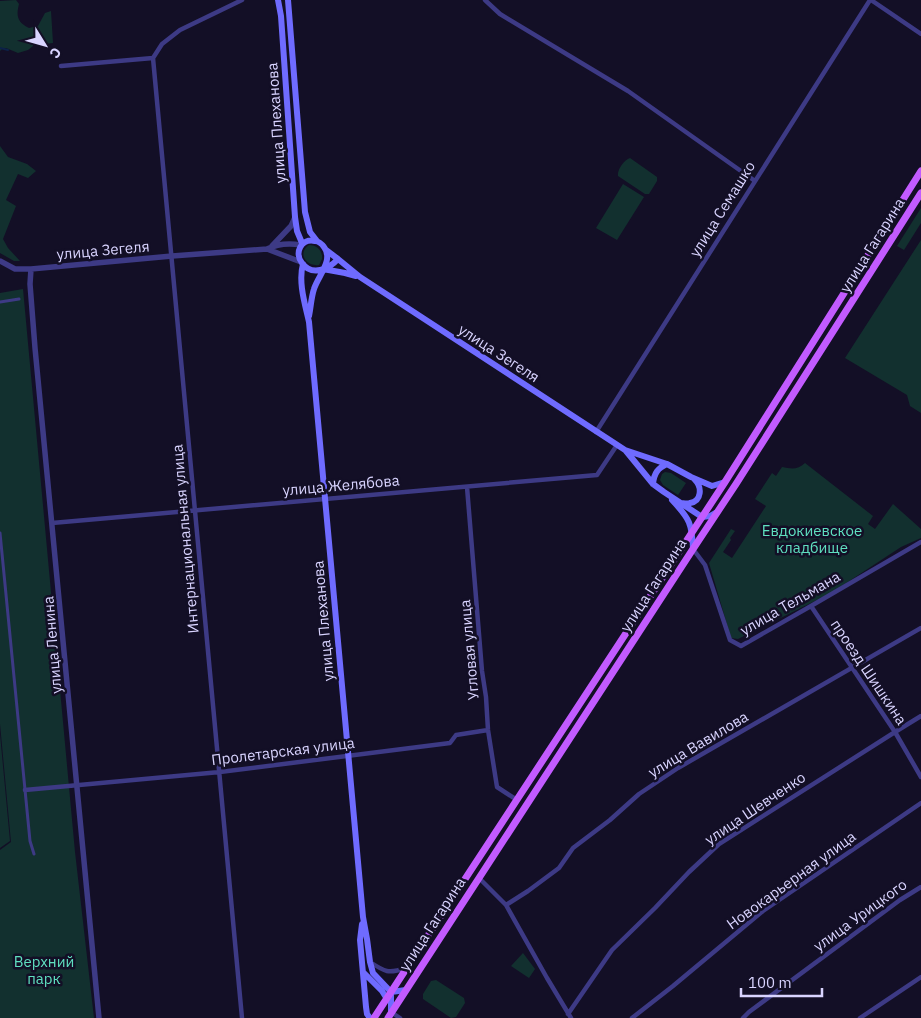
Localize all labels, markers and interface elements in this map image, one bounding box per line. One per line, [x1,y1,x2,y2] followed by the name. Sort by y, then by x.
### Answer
[20,20,70,70] north arrow
[45,44,65,62] text: С
[262,62,290,184] street label: улица Плеханова
[685,158,759,260] street label: улица Семашко
[835,194,909,296] street label: улица Гагарина
[56,236,150,264] street label: улица Зегеля
[455,320,543,386] street label: улица Зегеля
[167,444,203,634] street label: Интернациональная улица
[282,470,400,500] street label: улица Желябова
[762,521,862,557] park label: Евдокиевское кладбище
[616,535,690,635] street label: улица Гагарина
[308,560,338,682] street label: улица Плеханова
[737,567,843,639] street label: улица Тельмана
[38,595,66,695] street label: улица Ленина
[455,599,483,701] street label: Угловая улица
[827,616,911,728] street label: проезд Шишкина
[645,707,751,781] street label: улица Вавилова
[210,733,356,769] street label: Пролетарская улица
[701,767,809,849] street label: улица Шевченко
[723,827,859,933] street label: Новокарьерная улица
[395,874,469,974] street label: улица Гагарина
[810,875,910,955] street label: улица Урицкого
[14,952,74,988] park label: Верхний парк
[741,966,822,998] scale bar
[748,973,792,992] text: 100 m

